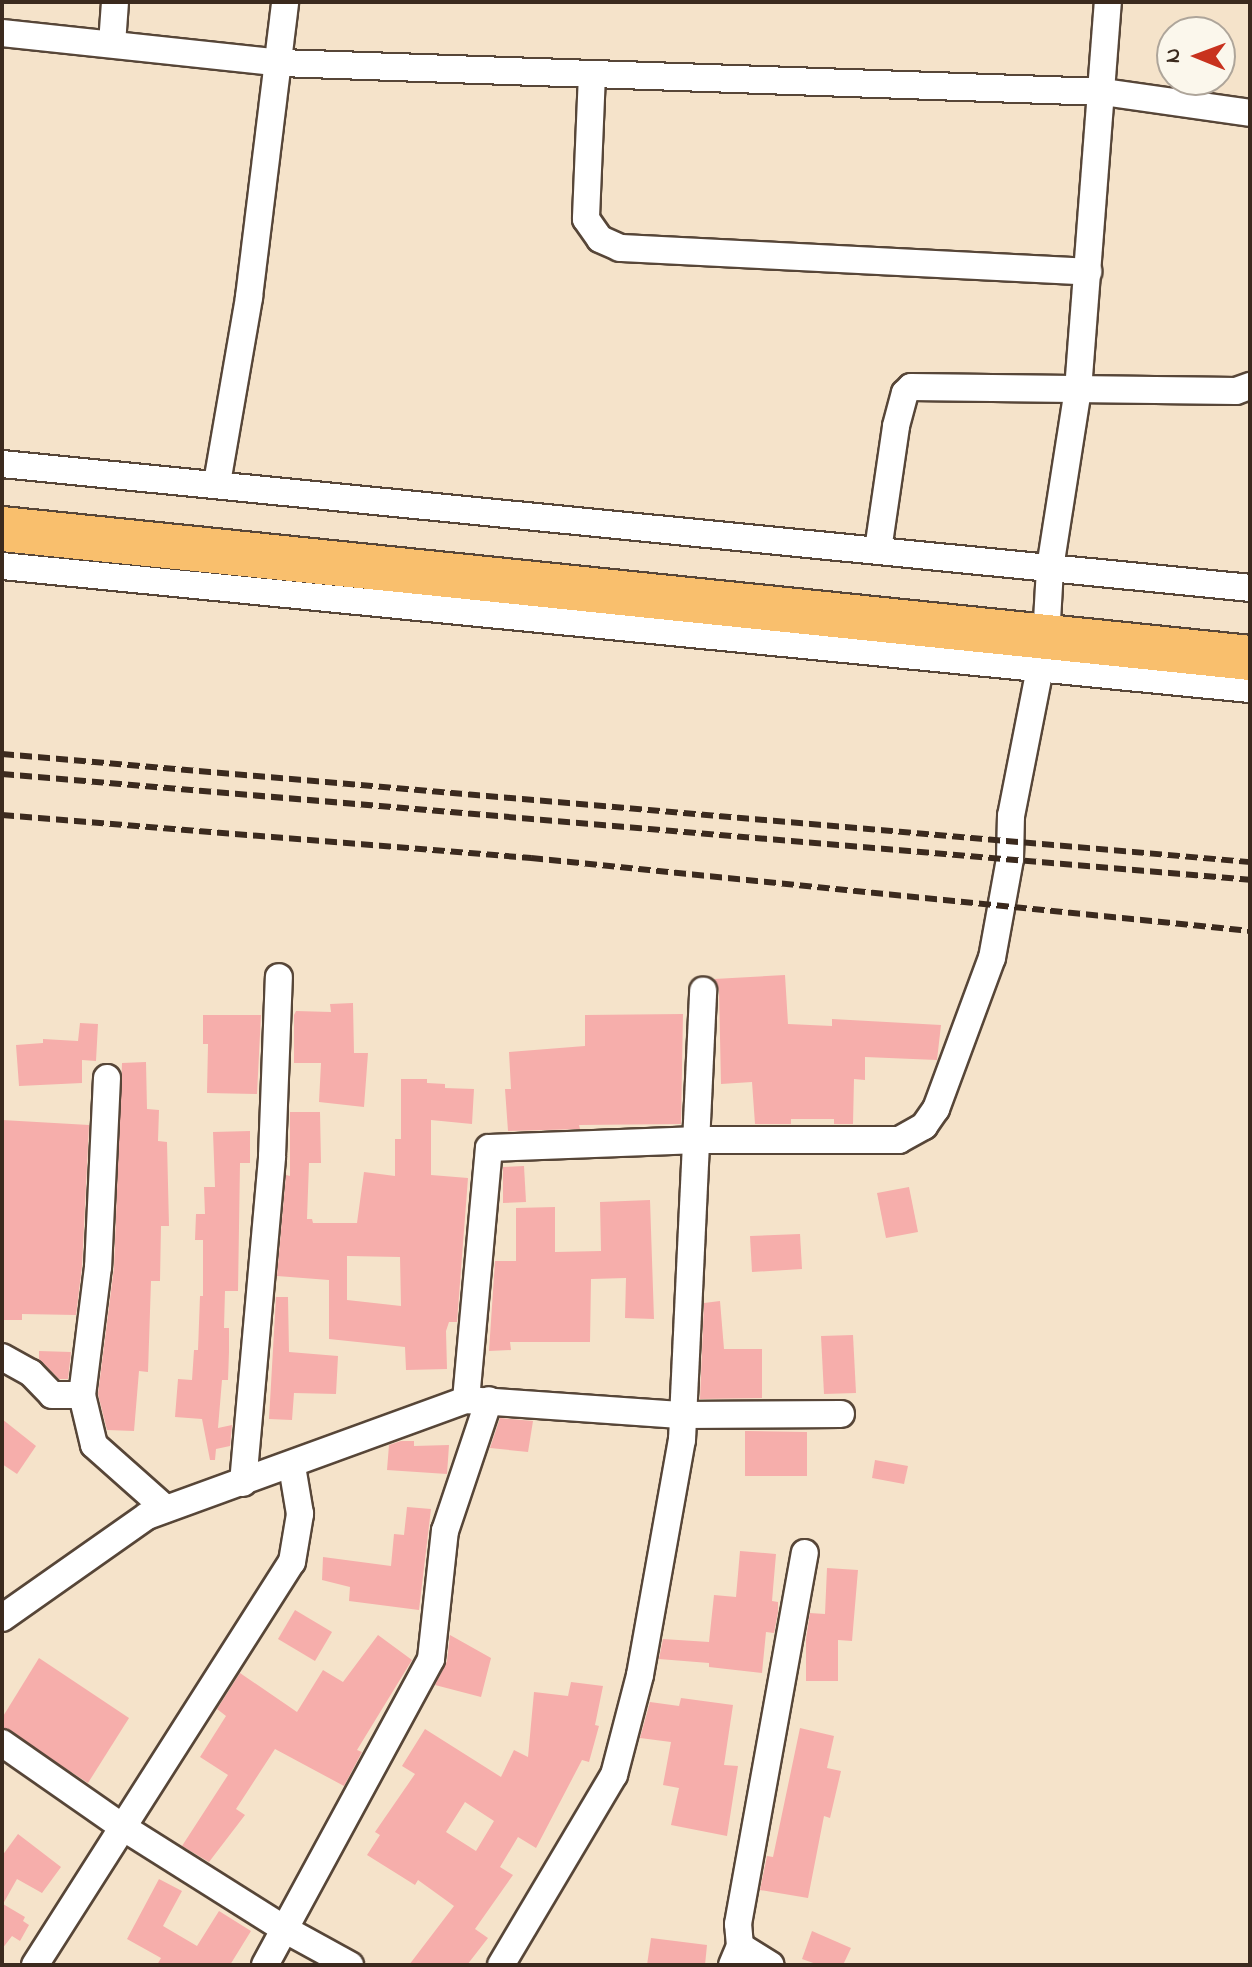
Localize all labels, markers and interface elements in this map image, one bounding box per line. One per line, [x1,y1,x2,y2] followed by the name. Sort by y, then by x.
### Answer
[1156,16,1236,96] north arrow
[1158,48,1190,63] text: N

